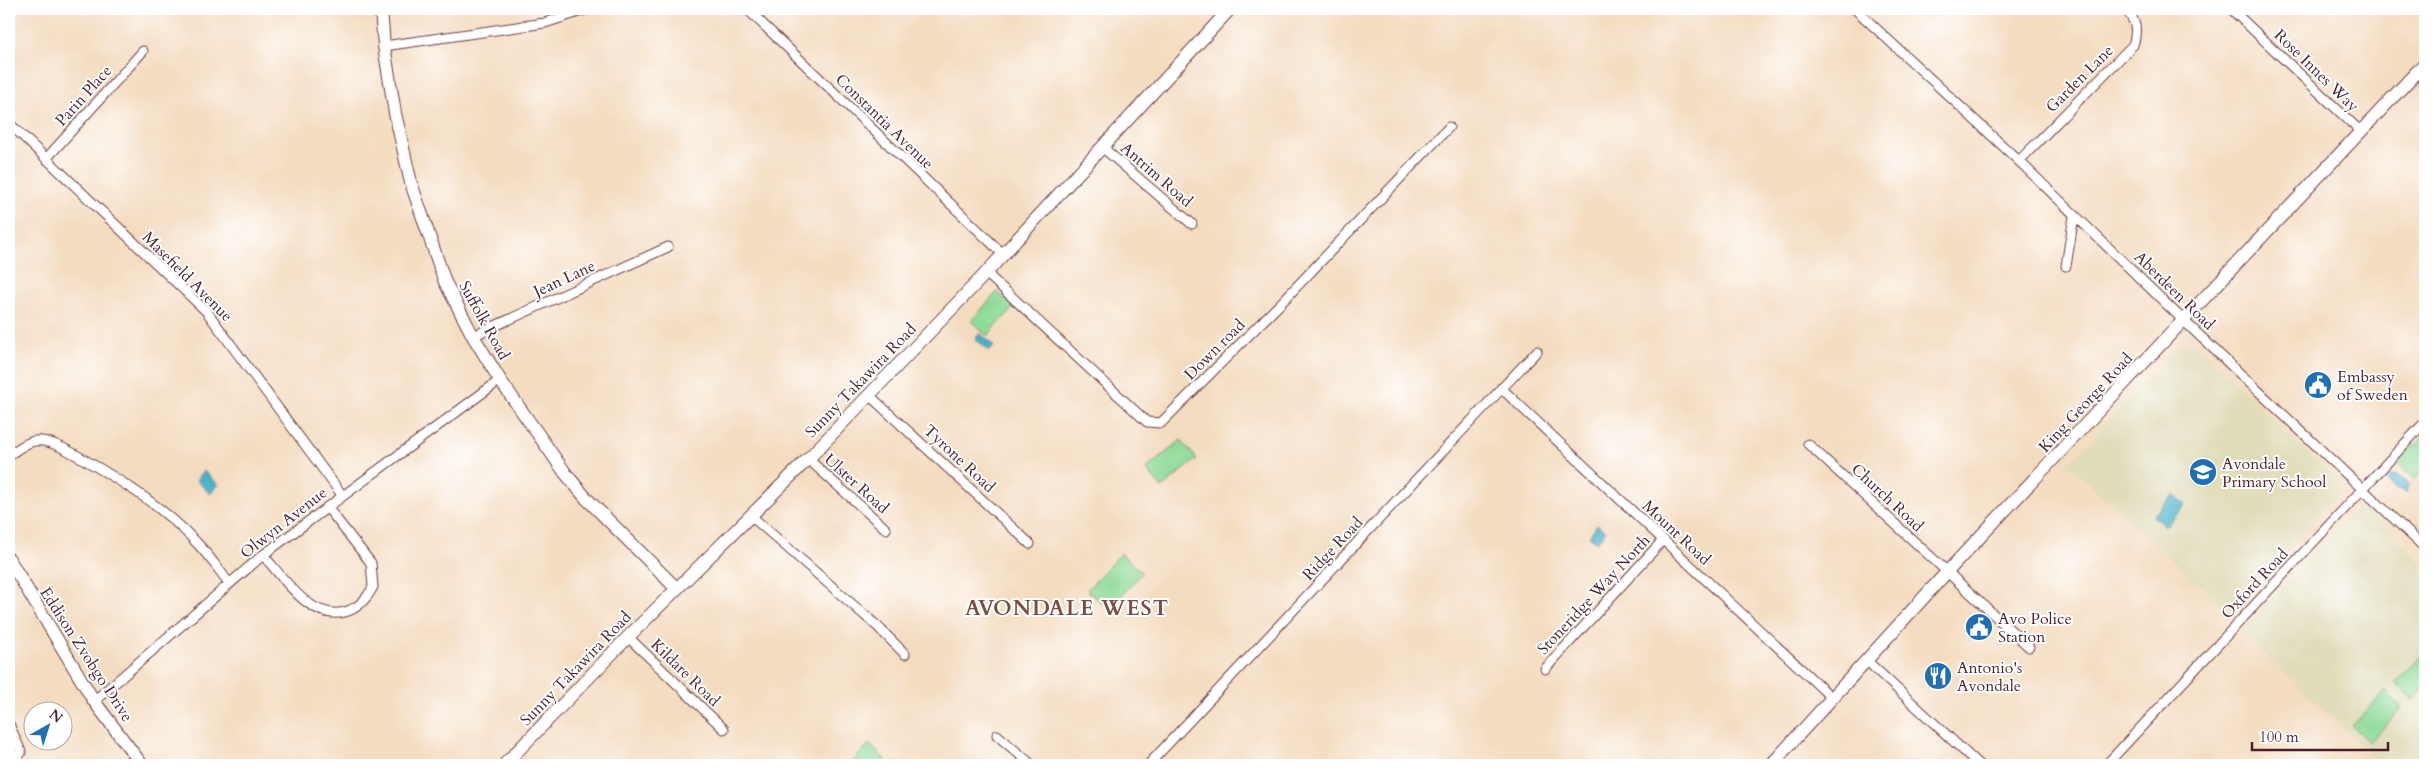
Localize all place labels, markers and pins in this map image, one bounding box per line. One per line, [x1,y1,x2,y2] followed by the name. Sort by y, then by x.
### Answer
[2337,366,2408,406] place label: Embassy of Sweden
[2303,370,2333,400] public building icon: Embassy of Sweden
[2222,453,2326,493] place label: Avondale Primary School
[2188,457,2218,487] school or university icon: Avondale Primary School
[1998,608,2072,648] place label: Avo Police Station
[1964,612,1994,642] public building icon: Avo Police Station
[1957,657,2022,697] place label: Antonio's Avondale
[1923,661,1953,691] restaurant icon: Antonio's Avondale

